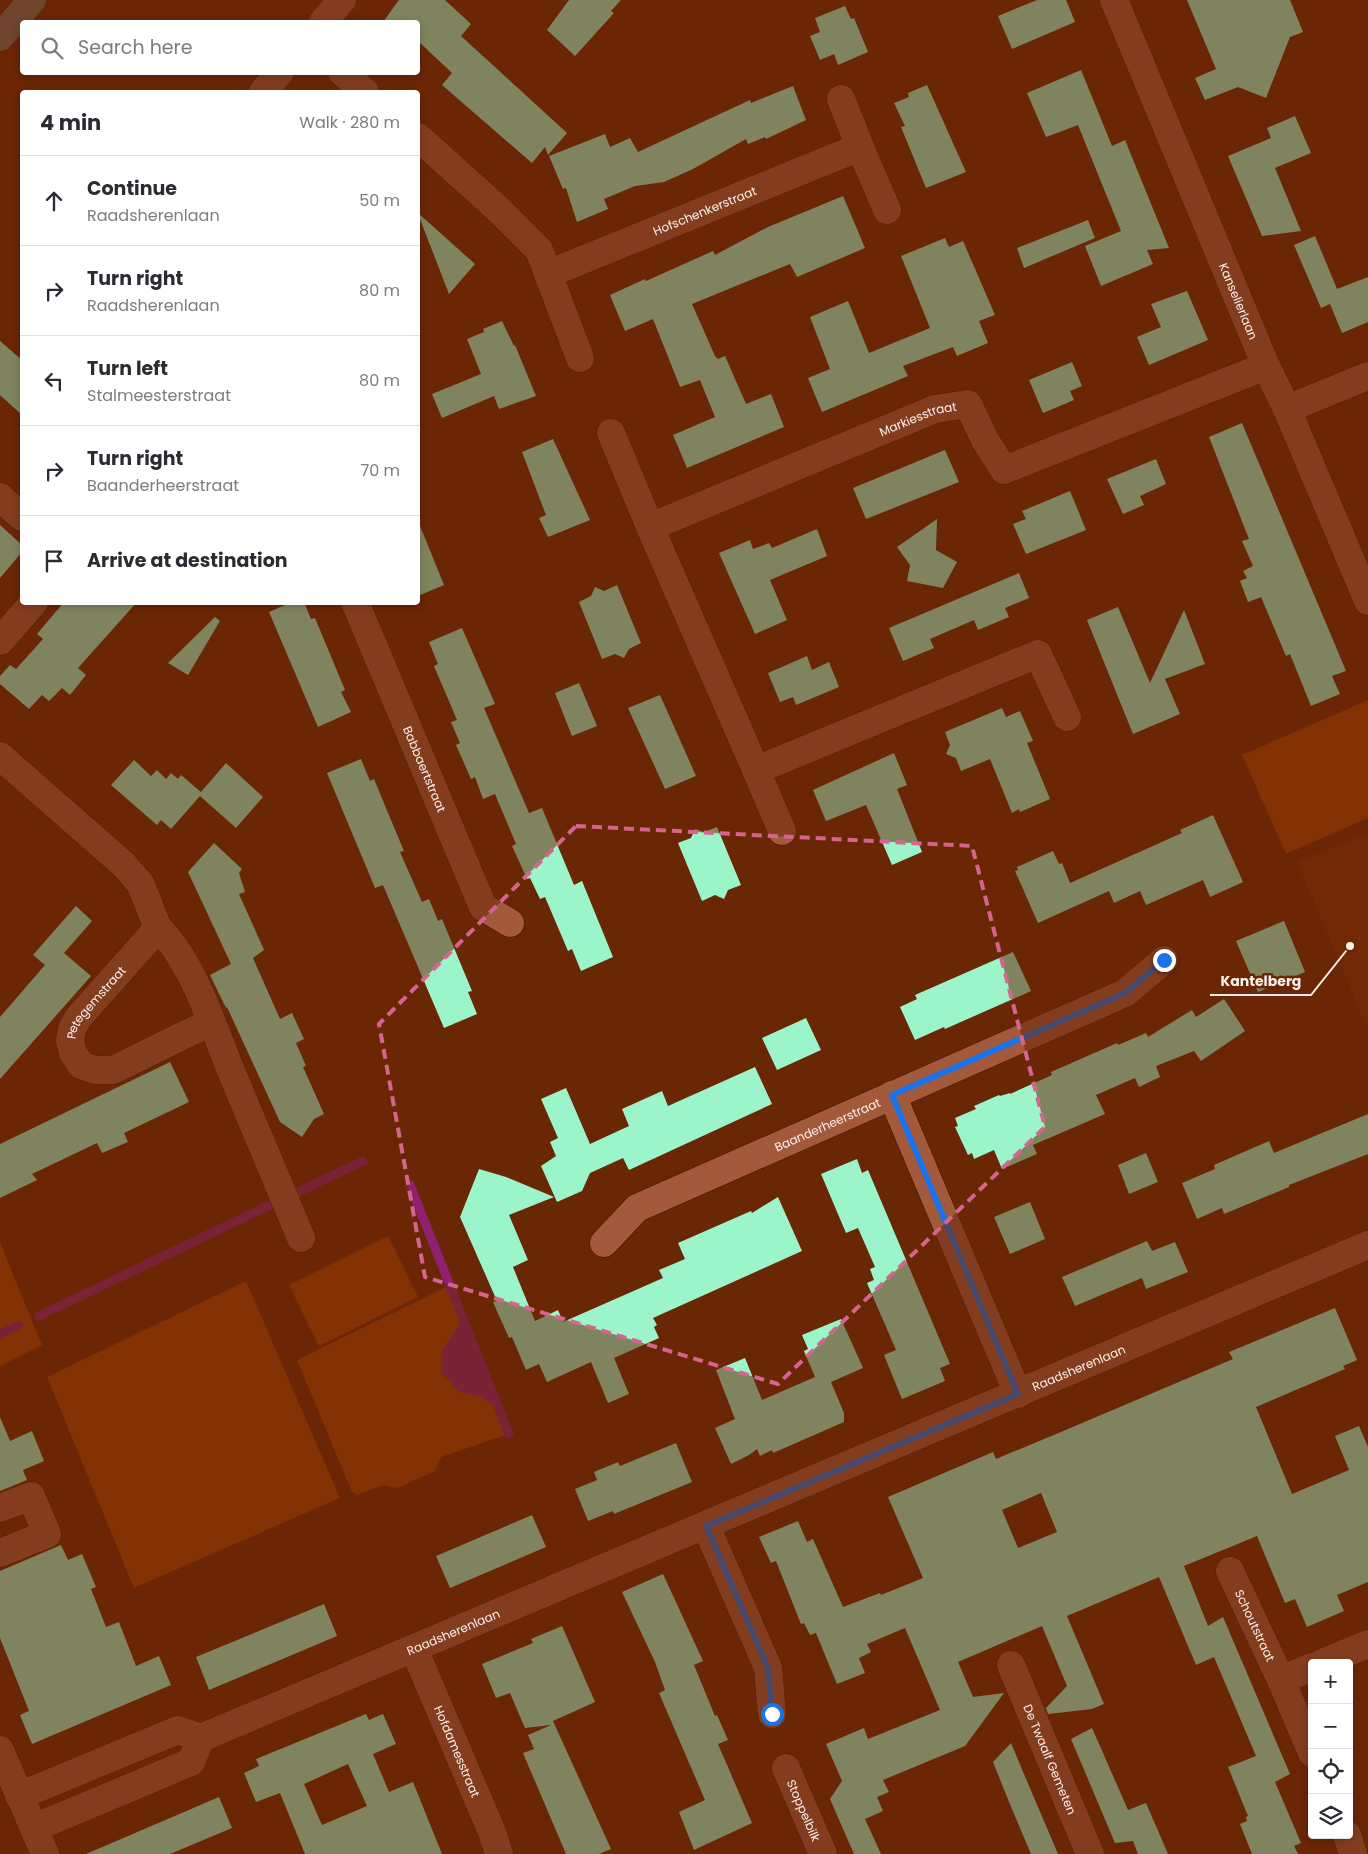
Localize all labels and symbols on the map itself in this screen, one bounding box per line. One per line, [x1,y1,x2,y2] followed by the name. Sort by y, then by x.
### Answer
[650,182,759,239] street label: Hofschenkerstraat
[1216,260,1263,342] street label: Kanselierlaan
[876,397,958,440] street label: Markiesstraat
[399,723,451,815] street label: Babbaertstraat
[1153,949,1176,972] route end
[62,962,129,1040] street label: Petegemstraat
[1210,966,1311,995] callout: Kantelberg
[1221,971,1301,991] text: Kantelberg
[772,1093,883,1155] street label: Baanderheerstraat
[1029,1340,1128,1395] street label: Raadsherenlaan
[1231,1587,1280,1664] street label: Schoutstraat
[404,1604,502,1659] street label: Raadsherenlaan
[1020,1701,1081,1817] street label: De Twaalf Gemeten
[430,1703,485,1800] street label: Hofdamesstraat
[761,1703,784,1726] route start
[783,1777,825,1845] street label: Stoppelbilk

